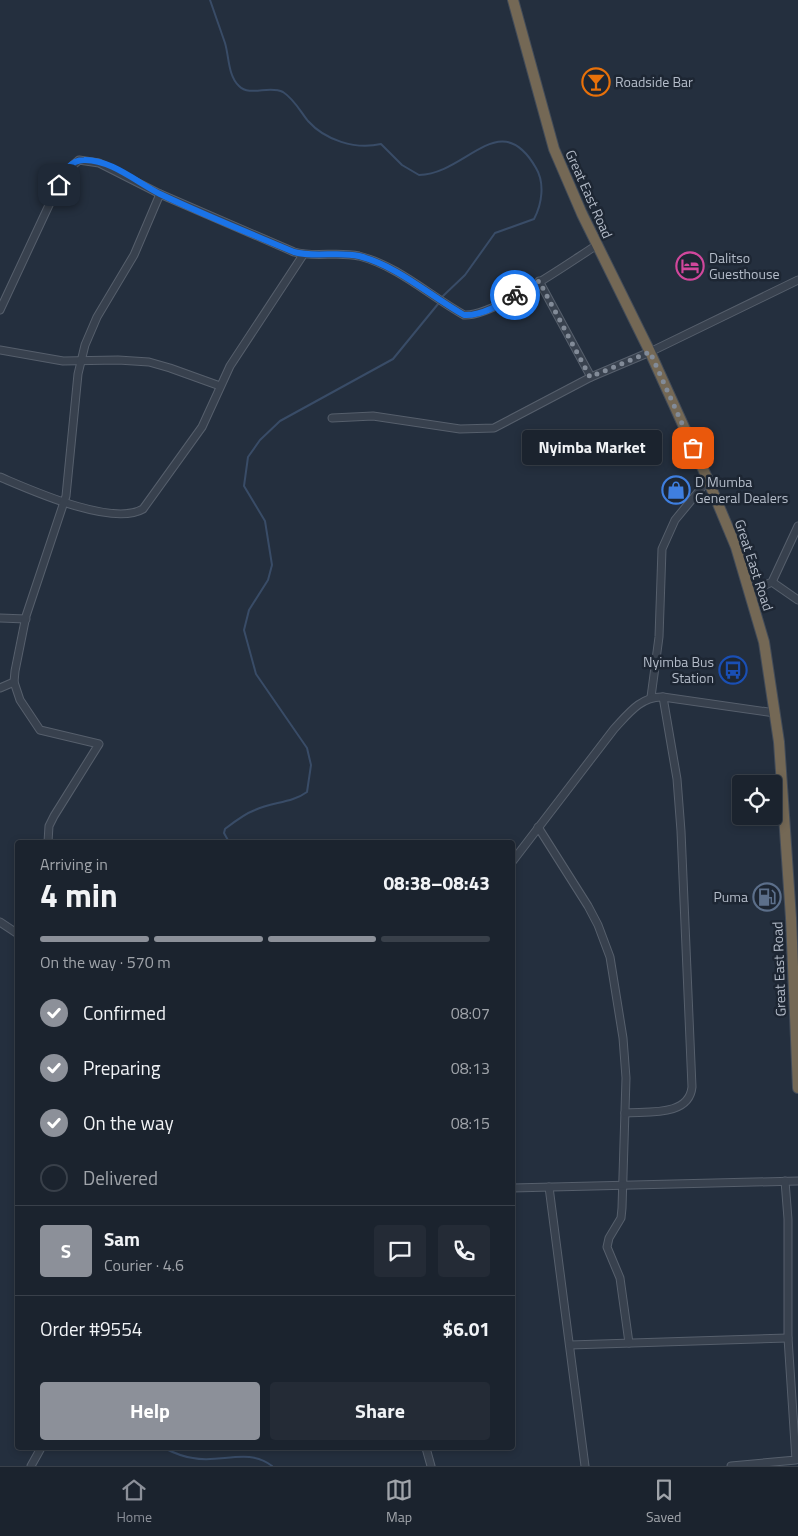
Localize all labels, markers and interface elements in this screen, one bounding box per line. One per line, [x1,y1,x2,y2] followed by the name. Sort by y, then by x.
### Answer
[581,67,611,97] bar icon: Roadside Bar
[615,71,693,92] place label: Roadside Bar
[561,146,618,241] street label: Great East Road
[38,164,80,206] pin
[45,171,73,199] icon: home
[709,247,779,284] place label: Dalitso Guesthouse
[675,251,705,281] hotel icon: Dalitso Guesthouse
[490,270,540,320] courier
[501,281,529,309] icon: bike
[672,427,714,469] pin
[523,430,663,466] callout: Nyimba Market
[679,434,707,462] icon: bag
[539,435,645,459] text: Nyimba Market
[695,471,788,508] place label: D Mumba General Dealers
[661,475,691,505] shop icon: D Mumba General Dealers
[730,516,779,613] street label: Great East Road
[643,651,714,688] place label: Nyimba Bus Station
[718,655,748,685] bus stop icon: Nyimba Bus Station
[732,775,782,825] map controls
[732,775,782,825] button: locate
[40,852,108,876] text: Arriving in
[383,868,490,897] text: 08:38–08:43
[40,871,118,919] text: 4 min
[752,882,782,912] fuel station icon: Puma
[714,886,748,907] place label: Puma
[766,921,791,1017] street label: Great East Road
[40,950,171,974] text: On the way · 570 m
[83,998,166,1027] text: Confirmed
[40,999,68,1027] icon: check
[451,1001,490,1025] text: 08:07
[83,1053,160,1082] text: Preparing
[40,1054,68,1082] icon: check
[451,1056,490,1080] text: 08:13
[83,1108,174,1137] text: On the way
[40,1109,68,1137] icon: check
[451,1111,490,1135] text: 08:15
[83,1163,158,1192] text: Delivered
[104,1224,140,1253] text: Sam
[374,1225,426,1277] button: chat
[438,1225,490,1277] button: phone
[61,1236,71,1265] text: S
[104,1253,184,1277] text: Courier · 4.6
[40,1314,142,1343] text: Order #9554
[443,1314,490,1343] text: $6.01
[40,1382,260,1440] button: Help
[270,1382,490,1440] button: Share
[116,1476,152,1527] tab: Home
[385,1476,413,1527] tab: Map
[646,1476,682,1527] tab: Saved

